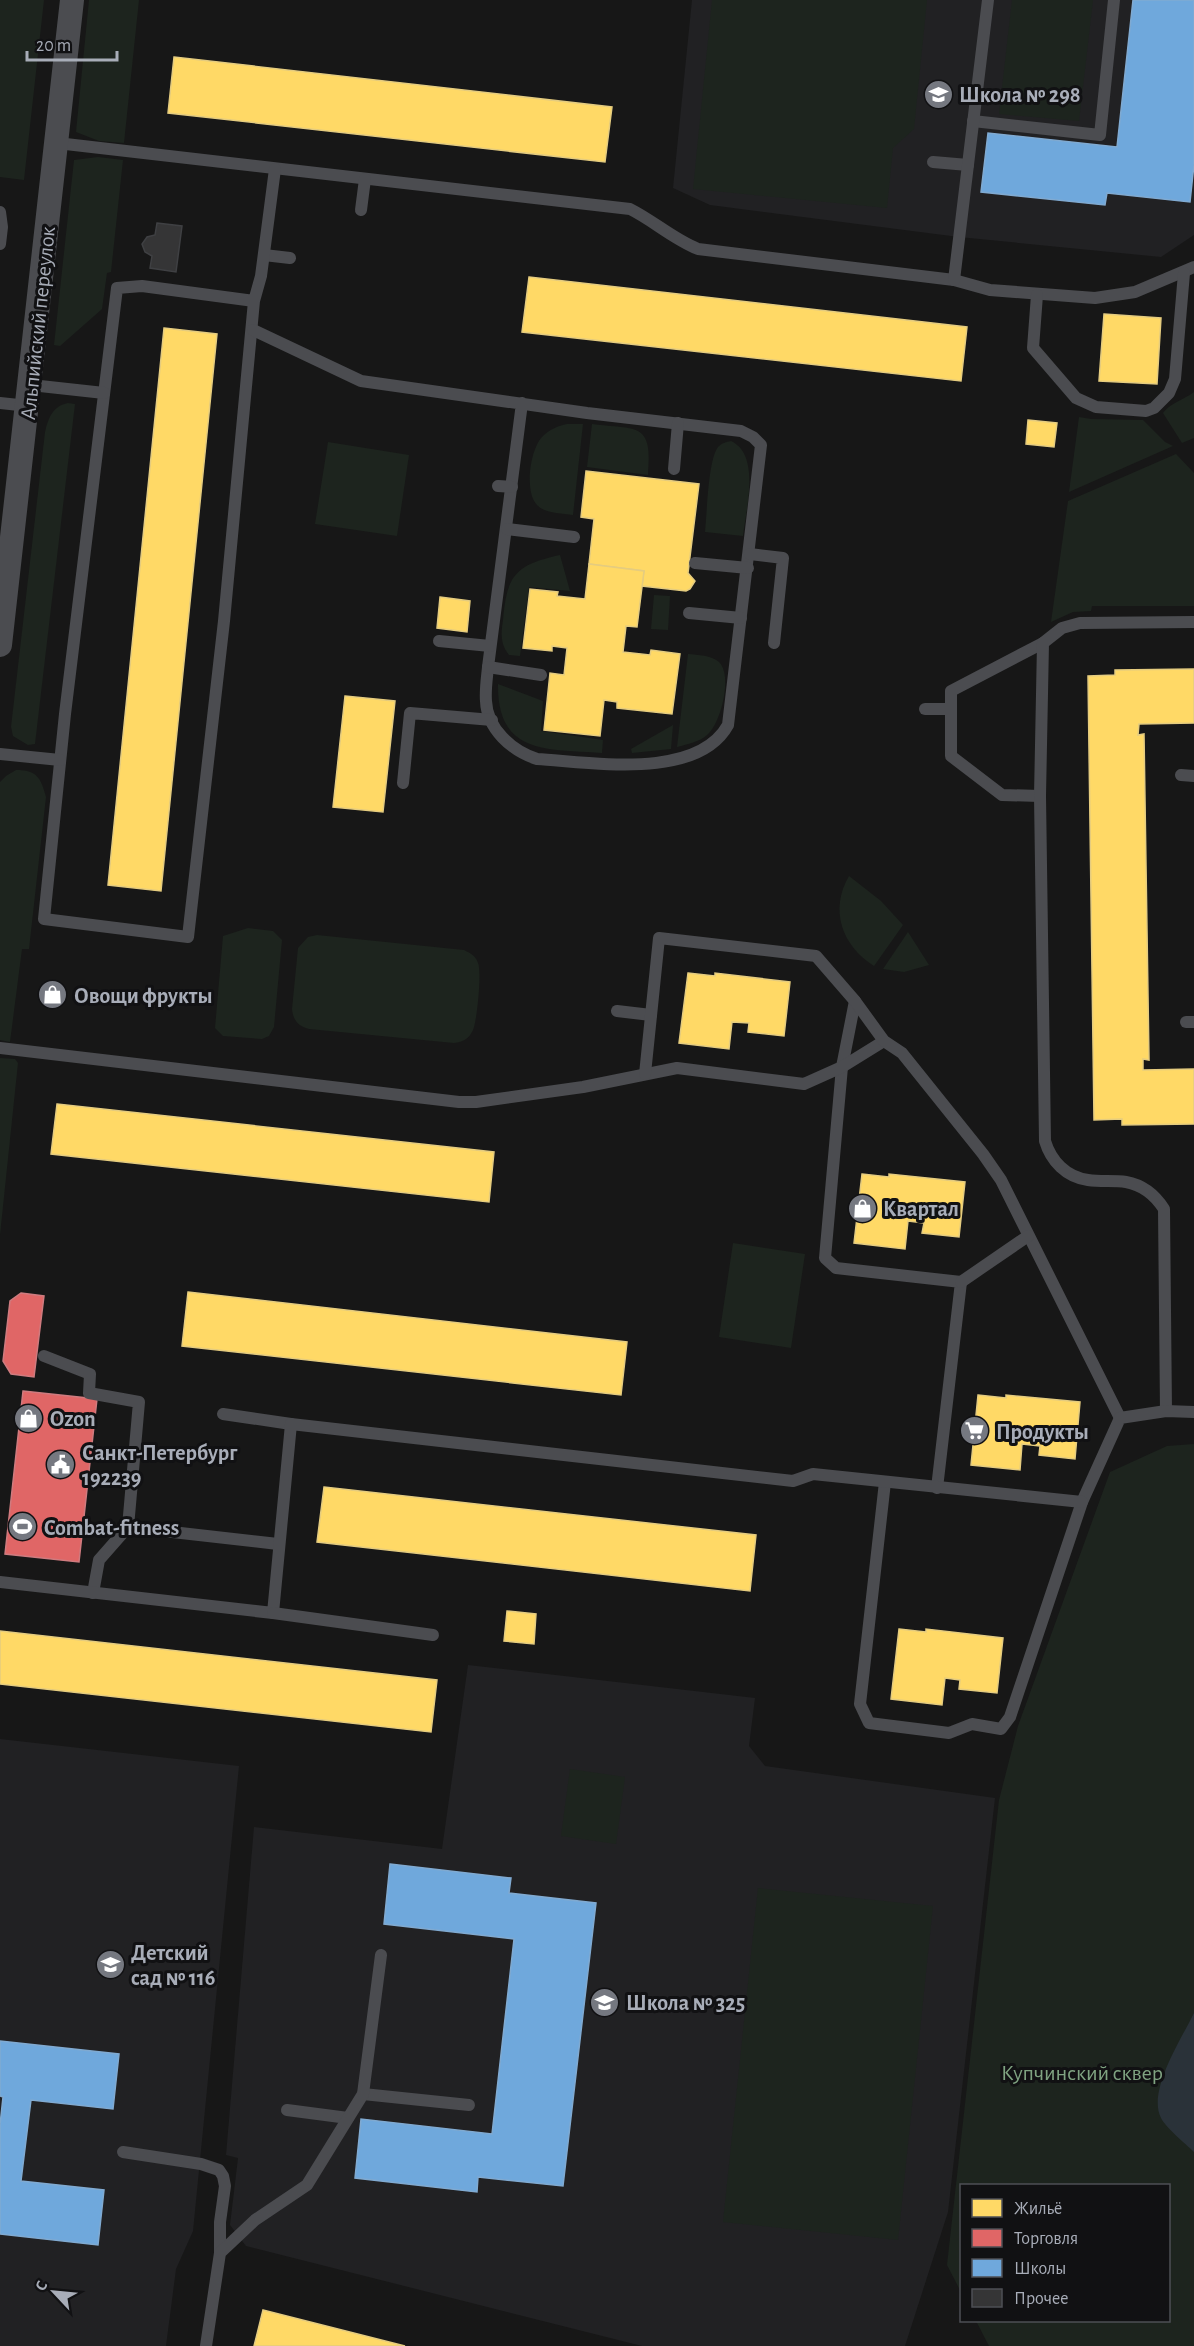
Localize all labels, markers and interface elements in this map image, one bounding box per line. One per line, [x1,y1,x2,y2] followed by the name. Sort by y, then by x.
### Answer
[27,24,117,62] scale bar
[36,37,71,55] text: 20 m
[922,78,954,110] school or university icon: Школа № 298
[959,84,1081,106] place label: Школа № 298
[17,225,59,421] street label: Альпийский переулок
[37,979,69,1011] shop icon: Овощи фрукты
[74,985,213,1008] place label: Овощи фрукты
[846,1192,878,1224] shop icon: Квартал
[883,1198,959,1220] place label: Квартал
[13,1402,45,1434] shop icon: Ozon
[50,1408,96,1430] place label: Ozon
[959,1415,991,1447] supermarket icon: Продукты
[996,1421,1089,1444] place label: Продукты
[82,1442,238,1489] place label: Санкт-Петербург 192239
[45,1449,77,1481] public building icon: Санкт-Петербург 192239
[7,1511,39,1543] sports icon: Combat-fitness
[44,1517,179,1539] place label: Combat-fitness
[131,1942,215,1989] place label: Детский сад № 116
[94,1949,126,1981] school or university icon: Детский сад № 116
[589,1986,621,2018] school or university icon: Школа № 325
[626,1992,745,2014] place label: Школа № 325
[1001,2062,1163,2084] park label: Купчинский сквер
[960,2184,1170,2322] legend
[1014,2200,1062,2218] text: Жильё
[1014,2230,1078,2248] text: Торговля
[1014,2260,1066,2278] text: Школы
[24,2262,84,2322] north arrow
[32,2278,51,2293] text: С
[1014,2290,1069,2308] text: Прочее

